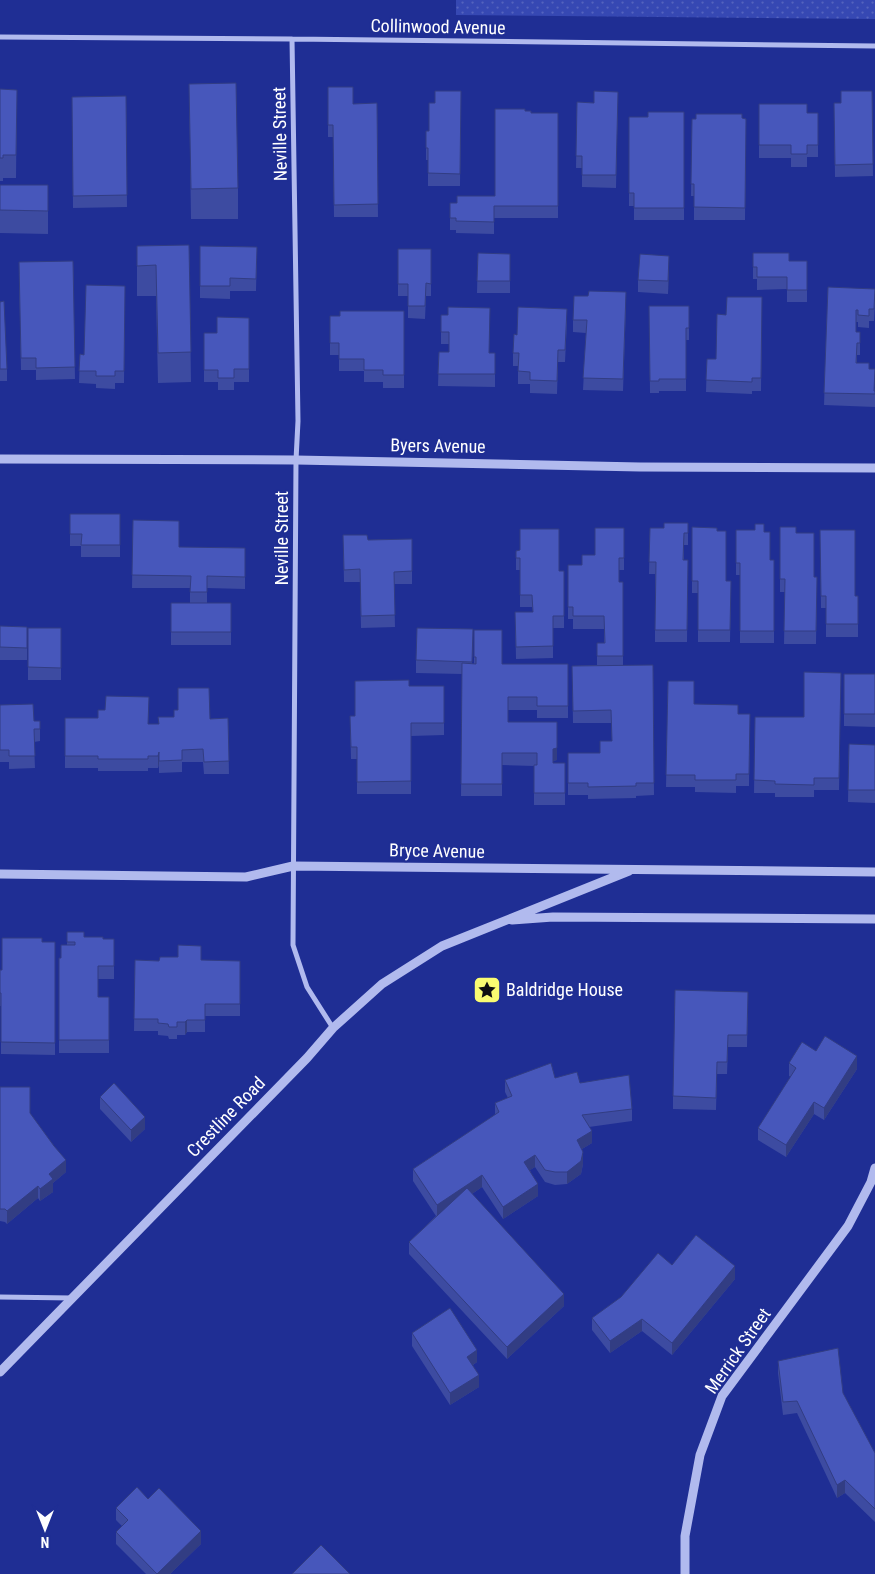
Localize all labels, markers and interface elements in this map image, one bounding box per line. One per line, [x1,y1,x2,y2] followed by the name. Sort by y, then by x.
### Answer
[370,15,506,38] street label: Collinwood Avenue
[268,87,291,181] street label: Neville Street
[390,434,486,457] street label: Byers Avenue
[271,491,292,585] street label: Neville Street
[389,839,485,862] street label: Bryce Avenue
[472,975,502,1005] place icon: Baldridge House
[506,979,623,1000] place label: Baldridge House
[182,1072,269,1161] street label: Crestline Road
[700,1304,775,1398] street label: Merrick Street
[20,1504,70,1554] north arrow
[41,1534,49,1550] text: N

